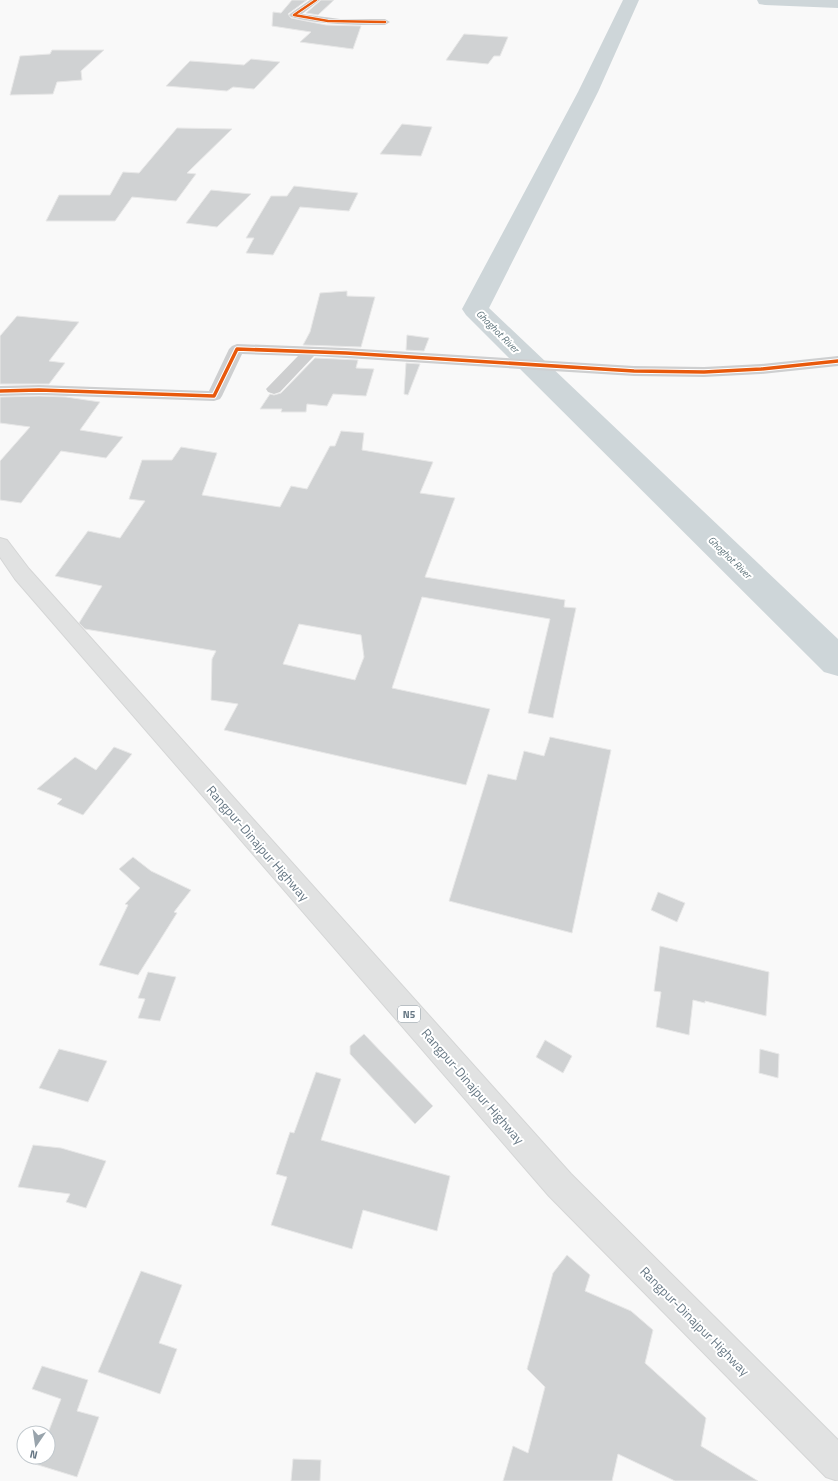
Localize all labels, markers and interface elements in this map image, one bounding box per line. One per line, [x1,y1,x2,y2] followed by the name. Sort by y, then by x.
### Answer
[473,306,524,358] water label: Ghaghot River
[704,533,756,583] water label: Ghaghot River
[202,781,314,905] street label: Rangpur-Dinajpur Highway
[398,1006,420,1022] road number: N5
[417,1024,529,1148] street label: Rangpur-Dinajpur Highway
[636,1262,754,1380] street label: Rangpur-Dinajpur Highway
[16,1425,56,1465] north arrow
[28,1446,39,1463] text: N

